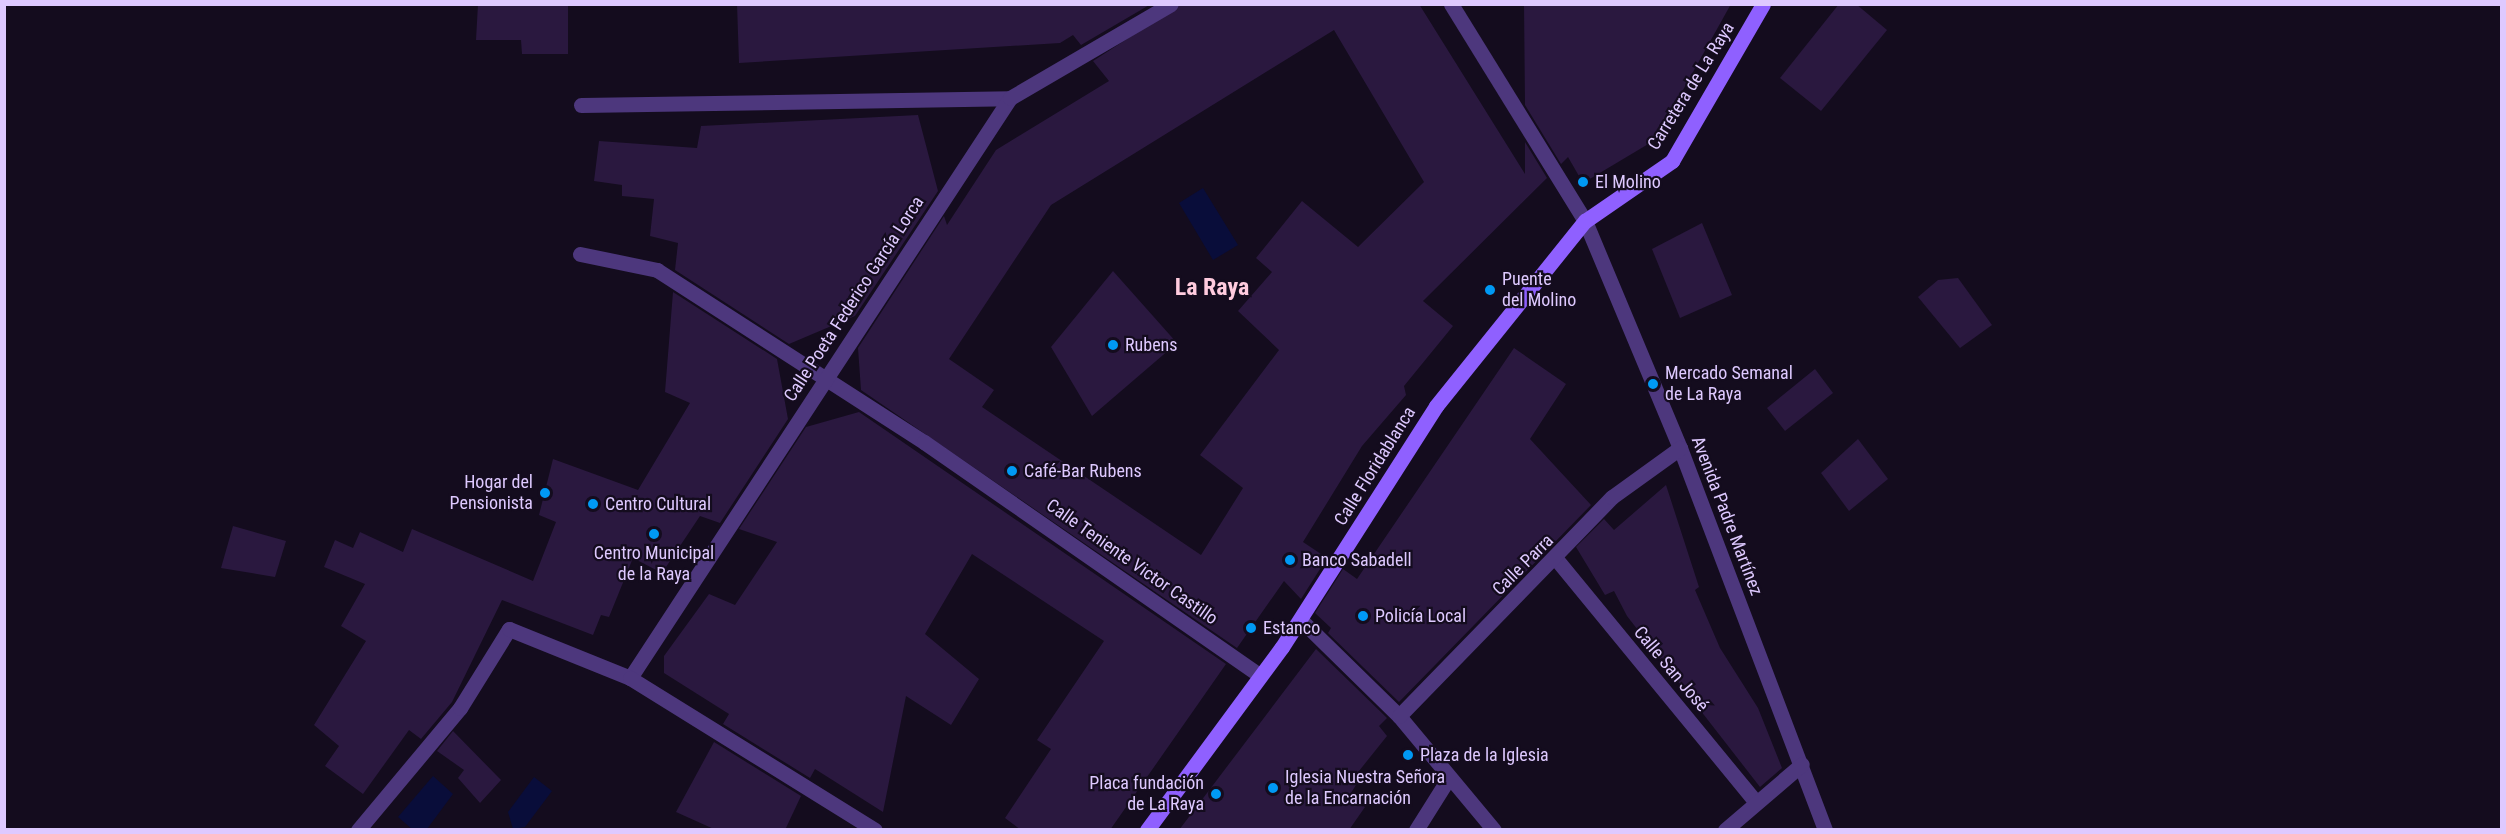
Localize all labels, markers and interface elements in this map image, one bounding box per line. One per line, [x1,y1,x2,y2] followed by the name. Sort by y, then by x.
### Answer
[1643,18,1739,154] street label: Carretera de La Raya
[1595,171,1661,193] place label: El Molino
[1576,175,1590,189] marker: El Molino
[780,192,928,406] street label: Calle Poeta Federico García Lorca
[1502,269,1576,312] place label: Puente del Molino
[1175,274,1249,302] district label: La Raya
[1483,283,1497,297] marker: Puente del Molino
[1125,334,1177,356] place label: Rubens
[1106,338,1120,352] marker: Rubens
[1665,363,1793,406] place label: Mercado Semanal de La Raya
[1646,377,1660,391] marker: Mercado Semanal de La Raya
[1330,403,1420,529] street label: Calle Floridablanca
[1687,433,1767,599] street label: Avenida Padre Martínez
[1024,460,1142,482] place label: Café-Bar Rubens
[1005,464,1019,478] marker: Café-Bar Rubens
[450,472,533,514] place label: Hogar del Pensionista
[538,486,552,500] marker: Hogar del Pensionista
[605,493,711,515] place label: Centro Cultural
[1042,494,1222,630] street label: Calle Teniente Victor Castillo
[586,497,600,511] marker: Centro Cultural
[647,527,661,541] marker: Centro Municipal de la Raya
[1488,530,1558,600] street label: Calle Parra
[594,543,714,586] place label: Centro Municipal de la Raya
[1302,549,1412,571] place label: Banco Sabadell
[1283,553,1297,567] marker: Banco Sabadell
[1375,605,1466,627] place label: Policía Local
[1356,609,1370,623] marker: Policía Local
[1263,617,1320,639] place label: Estanco
[1244,621,1258,635] marker: Estanco
[1629,622,1713,716] street label: Calle San José
[1420,744,1549,766] place label: Plaza de la Iglesia
[1401,748,1415,762] marker: Plaza de la Iglesia
[1285,767,1445,810] place label: Iglesia Nuestra Señora de la Encarnación
[1089,773,1204,816] place label: Placa fundación de La Raya
[1266,781,1280,795] marker: Iglesia Nuestra Señora de la Encarnación
[1209,787,1223,801] marker: Placa fundación de La Raya

